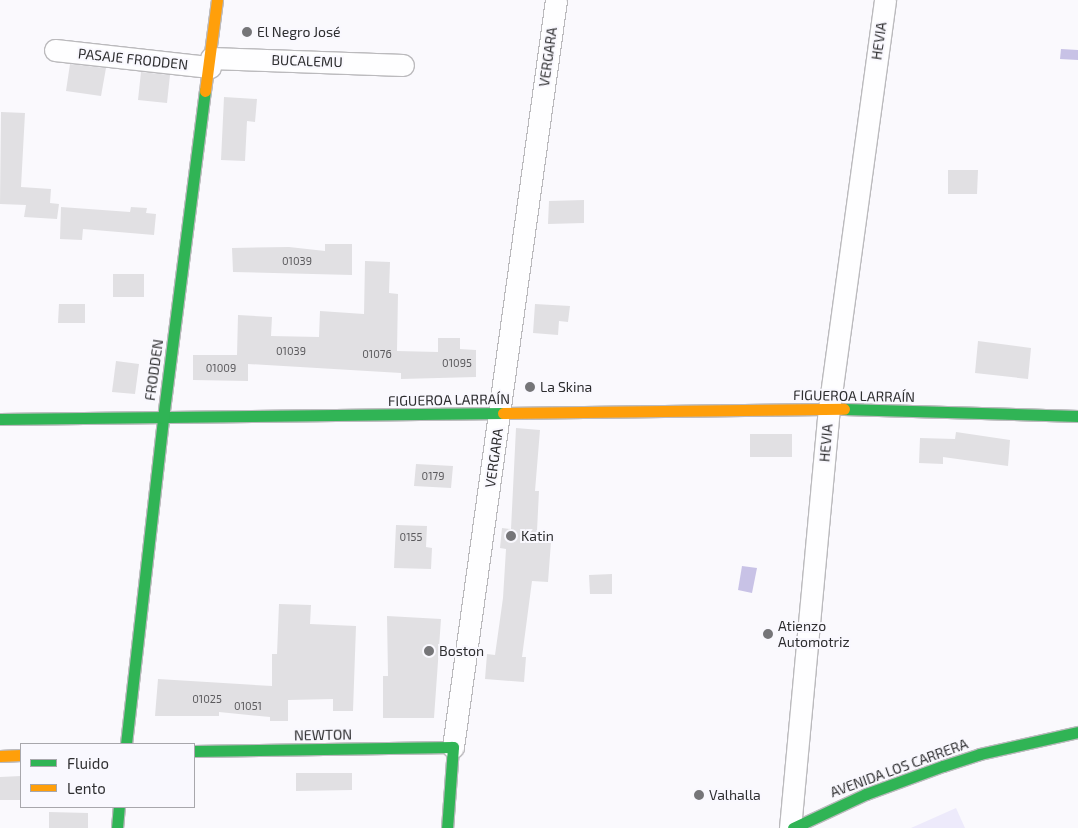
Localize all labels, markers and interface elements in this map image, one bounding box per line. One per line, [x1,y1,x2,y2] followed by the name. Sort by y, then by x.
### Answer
[868,21,890,61] street label: HEVIA
[257,24,341,40] place label: El Negro José
[241,26,253,38] marker: El Negro José
[536,26,560,88] street label: VERGARA
[77,45,189,73] street label: PASAJE FRODDEN
[271,51,343,71] street label: BUCALEMU
[282,254,312,268] house number: 01039
[141,338,167,402] street label: FRODDEN
[276,344,306,358] house number: 01039
[362,347,392,361] house number: 01076
[442,356,472,370] house number: 01095
[206,361,236,375] house number: 01009
[540,379,592,395] place label: La Skina
[524,381,536,393] marker: La Skina
[793,387,915,405] street label: FIGUEROA LARRAÍN
[388,391,510,409] street label: FIGUEROA LARRAÍN
[816,423,836,463] street label: HEVIA
[482,427,506,489] street label: VERGARA
[422,469,444,483] house number: 0179
[521,528,554,544] place label: Katin
[400,530,422,544] house number: 0155
[505,530,517,542] marker: Katin
[778,618,850,650] place label: Atienzo Automotriz
[762,628,774,640] marker: Atienzo Automotriz
[439,643,484,659] place label: Boston
[423,645,435,657] marker: Boston
[192,692,222,706] house number: 01025
[234,699,262,713] house number: 01051
[294,726,352,744] street label: NEWTON
[828,735,970,801] street label: AVENIDA LOS CARRERA
[20,743,195,808] legend
[67,754,109,772] text: Fluido
[67,779,106,797] text: Lento
[709,787,761,803] place label: Valhalla
[693,789,705,801] marker: Valhalla

